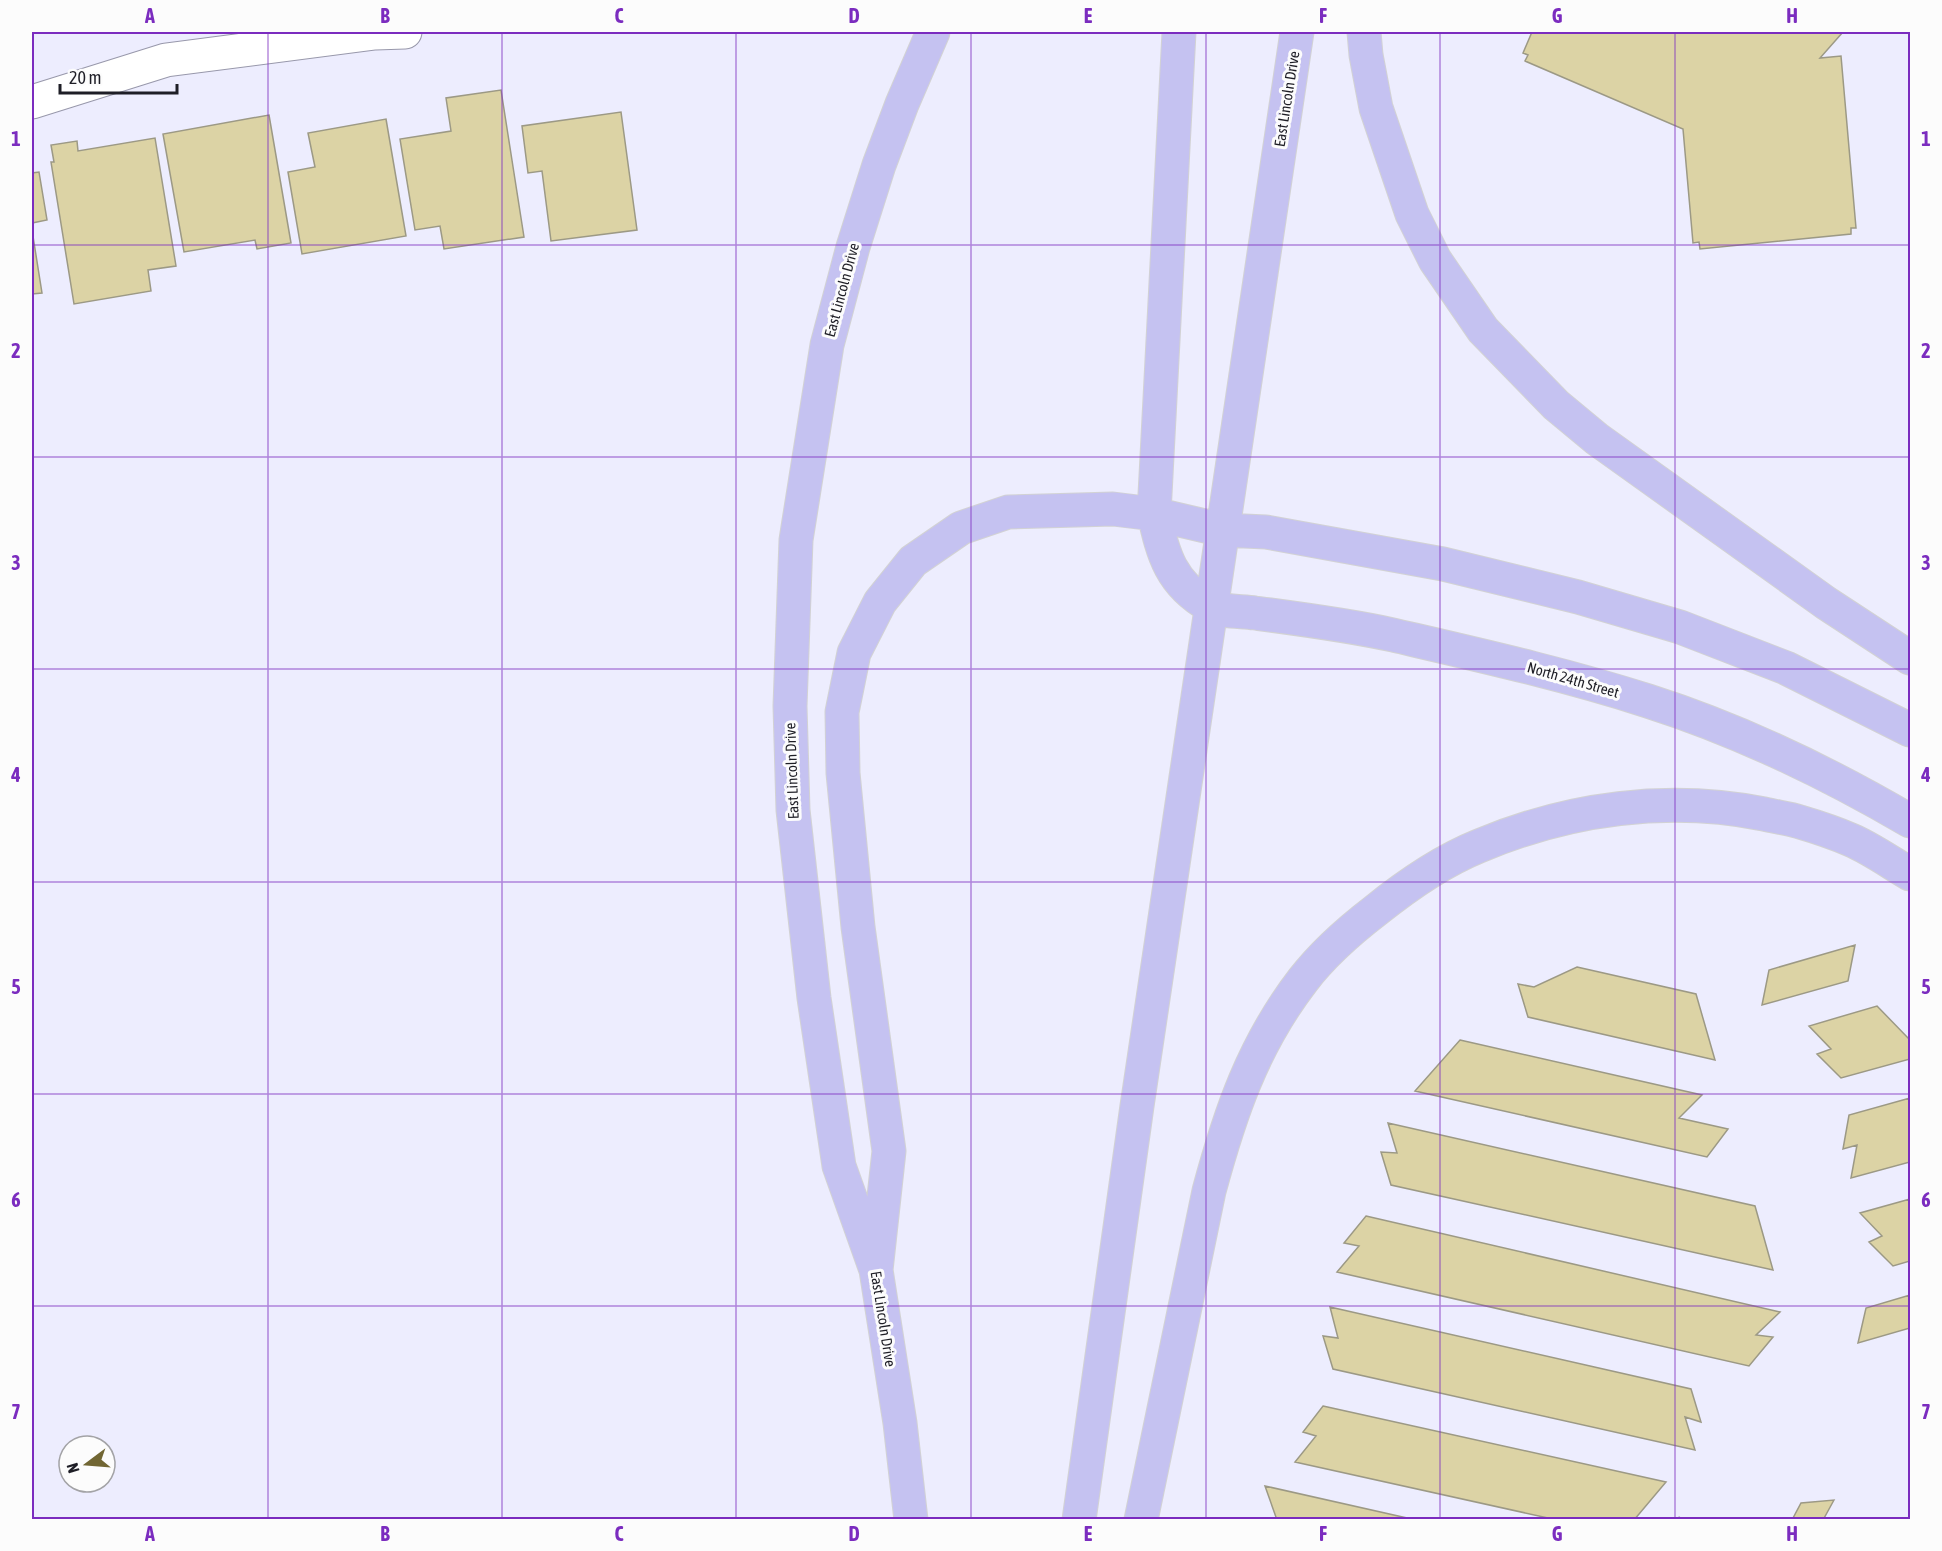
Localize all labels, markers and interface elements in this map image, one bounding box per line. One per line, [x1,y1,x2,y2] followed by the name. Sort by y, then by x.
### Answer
[144,4,155,27] text: A
[380,4,390,27] text: B
[615,4,624,27] text: C
[848,4,860,27] text: D
[1084,4,1093,27] text: E
[1319,4,1327,27] text: F
[1552,4,1563,27] text: G
[1786,4,1798,27] text: H
[1271,50,1302,148] street label: East Lincoln Drive
[60,57,177,95] scale bar
[69,67,101,88] text: 20 m
[11,127,21,150] text: 1
[1921,127,1931,150] text: 1
[821,241,862,339] street label: East Lincoln Drive
[11,339,21,362] text: 2
[1921,339,1931,362] text: 2
[11,551,21,574] text: 3
[1921,551,1931,574] text: 3
[1525,658,1621,701] street label: North 24th Street
[781,722,802,820] street label: East Lincoln Drive
[10,763,21,786] text: 4
[1920,763,1931,786] text: 4
[11,975,21,998] text: 5
[1921,975,1931,998] text: 5
[11,1188,21,1211] text: 6
[1921,1188,1931,1211] text: 6
[868,1270,899,1368] street label: East Lincoln Drive
[11,1400,21,1423] text: 7
[1921,1400,1931,1423] text: 7
[57,1434,117,1494] north arrow
[63,1461,83,1475] text: N
[144,1522,155,1545] text: A
[380,1522,390,1545] text: B
[615,1522,624,1545] text: C
[848,1522,860,1545] text: D
[1084,1522,1093,1545] text: E
[1319,1522,1327,1545] text: F
[1552,1522,1563,1545] text: G
[1786,1522,1798,1545] text: H

